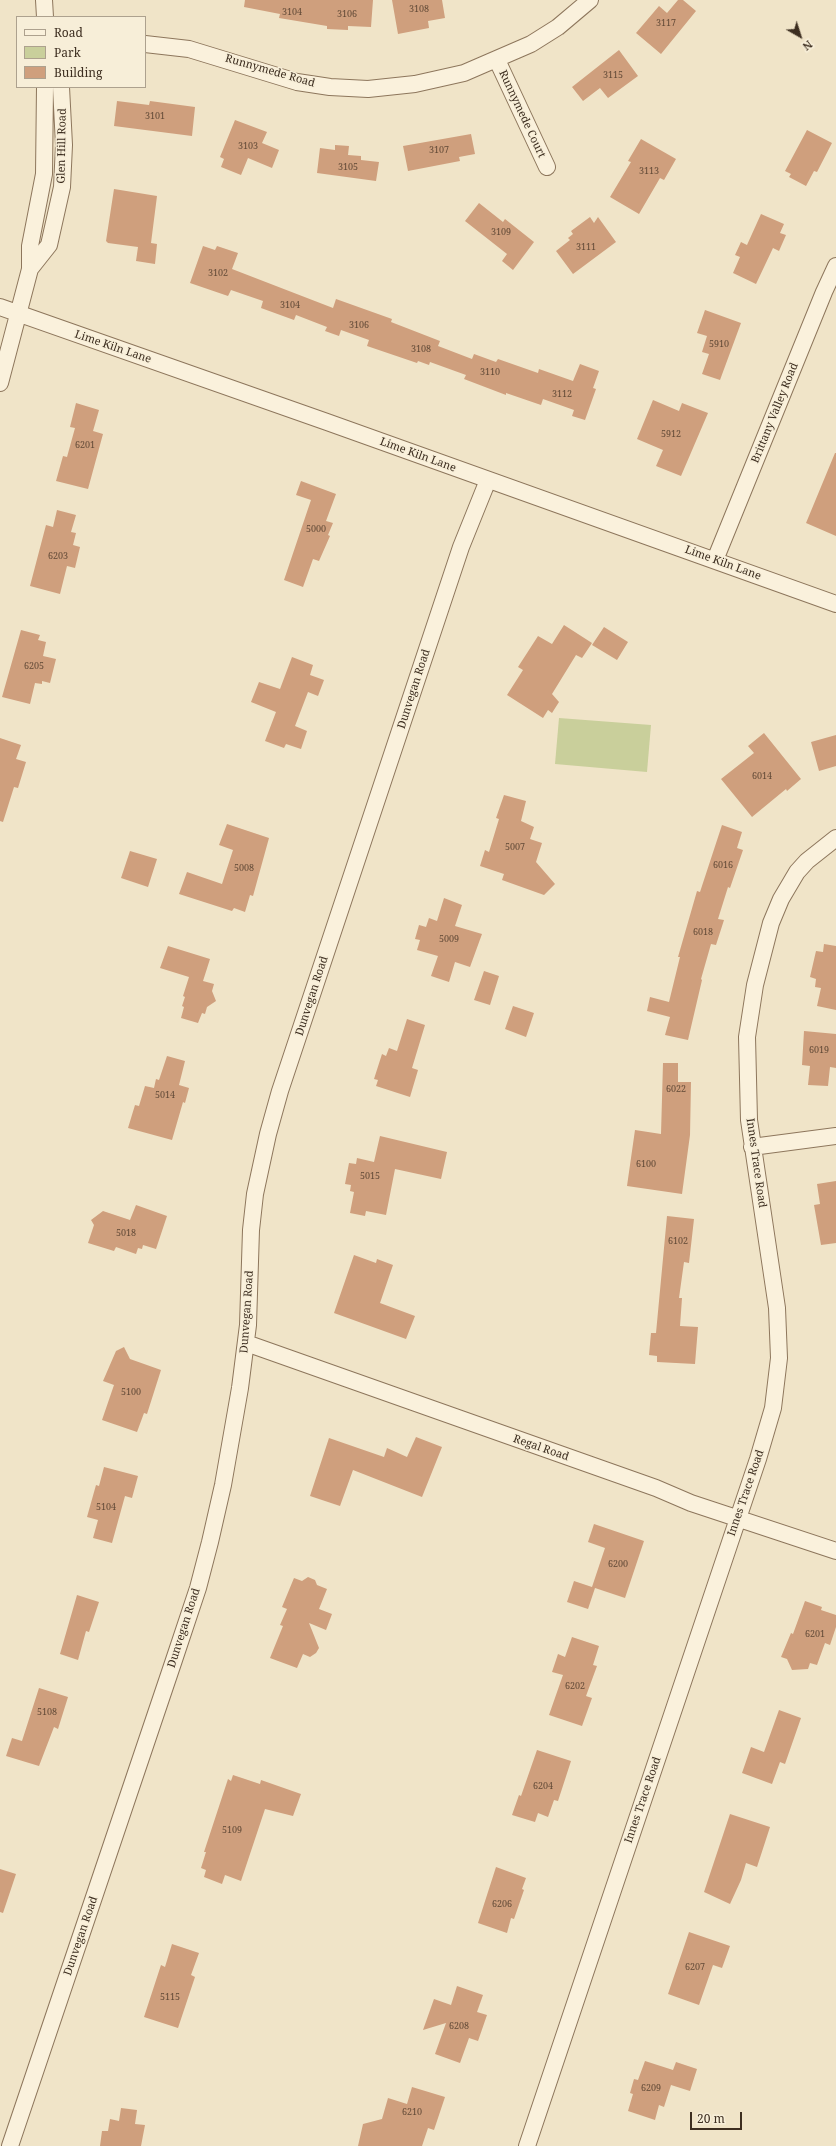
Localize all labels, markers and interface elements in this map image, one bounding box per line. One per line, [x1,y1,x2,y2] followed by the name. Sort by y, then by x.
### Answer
[409,4,429,14] house number: 3108
[282,7,302,17] house number: 3104
[337,9,357,19] house number: 3106
[16,16,146,88] legend
[780,16,820,56] north arrow
[656,18,676,28] house number: 3117
[54,24,83,41] text: Road
[800,37,816,54] text: N
[54,44,81,61] text: Park
[224,52,316,90] street label: Runnymede Road
[54,64,102,81] text: Building
[496,68,548,160] street label: Runnymede Court
[603,70,623,80] house number: 3115
[55,108,69,184] street label: Glen Hill Road
[145,111,165,121] house number: 3101
[238,141,258,151] house number: 3103
[429,145,449,155] house number: 3107
[338,162,358,172] house number: 3105
[639,166,659,176] house number: 3113
[491,227,511,237] house number: 3109
[576,242,596,252] house number: 3111
[208,268,228,278] house number: 3102
[280,300,300,310] house number: 3104
[349,320,369,330] house number: 3106
[73,328,153,366] street label: Lime Kiln Lane
[709,339,729,349] house number: 5910
[411,344,431,354] house number: 3108
[749,361,801,465] street label: Brittany Valley Road
[480,367,500,377] house number: 3110
[552,389,572,399] house number: 3112
[661,429,681,439] house number: 5912
[378,435,458,475] street label: Lime Kiln Lane
[75,440,95,450] house number: 6201
[306,524,326,534] house number: 5000
[683,543,763,583] street label: Lime Kiln Lane
[48,551,68,561] house number: 6203
[395,648,433,730] street label: Dunvegan Road
[24,661,44,671] house number: 6205
[752,771,772,781] house number: 6014
[505,842,525,852] house number: 5007
[713,860,733,870] house number: 6016
[234,863,254,873] house number: 5008
[693,927,713,937] house number: 6018
[439,934,459,944] house number: 5009
[293,955,331,1037] street label: Dunvegan Road
[809,1045,829,1055] house number: 6019
[666,1084,686,1094] house number: 6022
[155,1090,175,1100] house number: 5014
[743,1117,769,1209] street label: Innes Trace Road
[636,1159,656,1169] house number: 6100
[360,1171,380,1181] house number: 5015
[116,1228,136,1238] house number: 5018
[668,1236,688,1246] house number: 6102
[238,1270,256,1354] street label: Dunvegan Road
[121,1387,141,1397] house number: 5100
[511,1432,571,1464] street label: Regal Road
[725,1448,767,1538] street label: Innes Trace Road
[96,1502,116,1512] house number: 5104
[608,1559,628,1569] house number: 6200
[165,1587,203,1669] street label: Dunvegan Road
[805,1629,825,1639] house number: 6201
[565,1681,585,1691] house number: 6202
[37,1707,57,1717] house number: 5108
[622,1755,664,1845] street label: Innes Trace Road
[533,1781,553,1791] house number: 6204
[222,1825,242,1835] house number: 5109
[61,1895,101,1977] street label: Dunvegan Road
[492,1899,512,1909] house number: 6206
[685,1962,705,1972] house number: 6207
[160,1992,180,2002] house number: 5115
[449,2021,469,2031] house number: 6208
[641,2083,661,2093] house number: 6209
[692,2104,744,2130] scale bar
[402,2107,422,2117] house number: 6210
[697,2110,725,2127] text: 20 m

